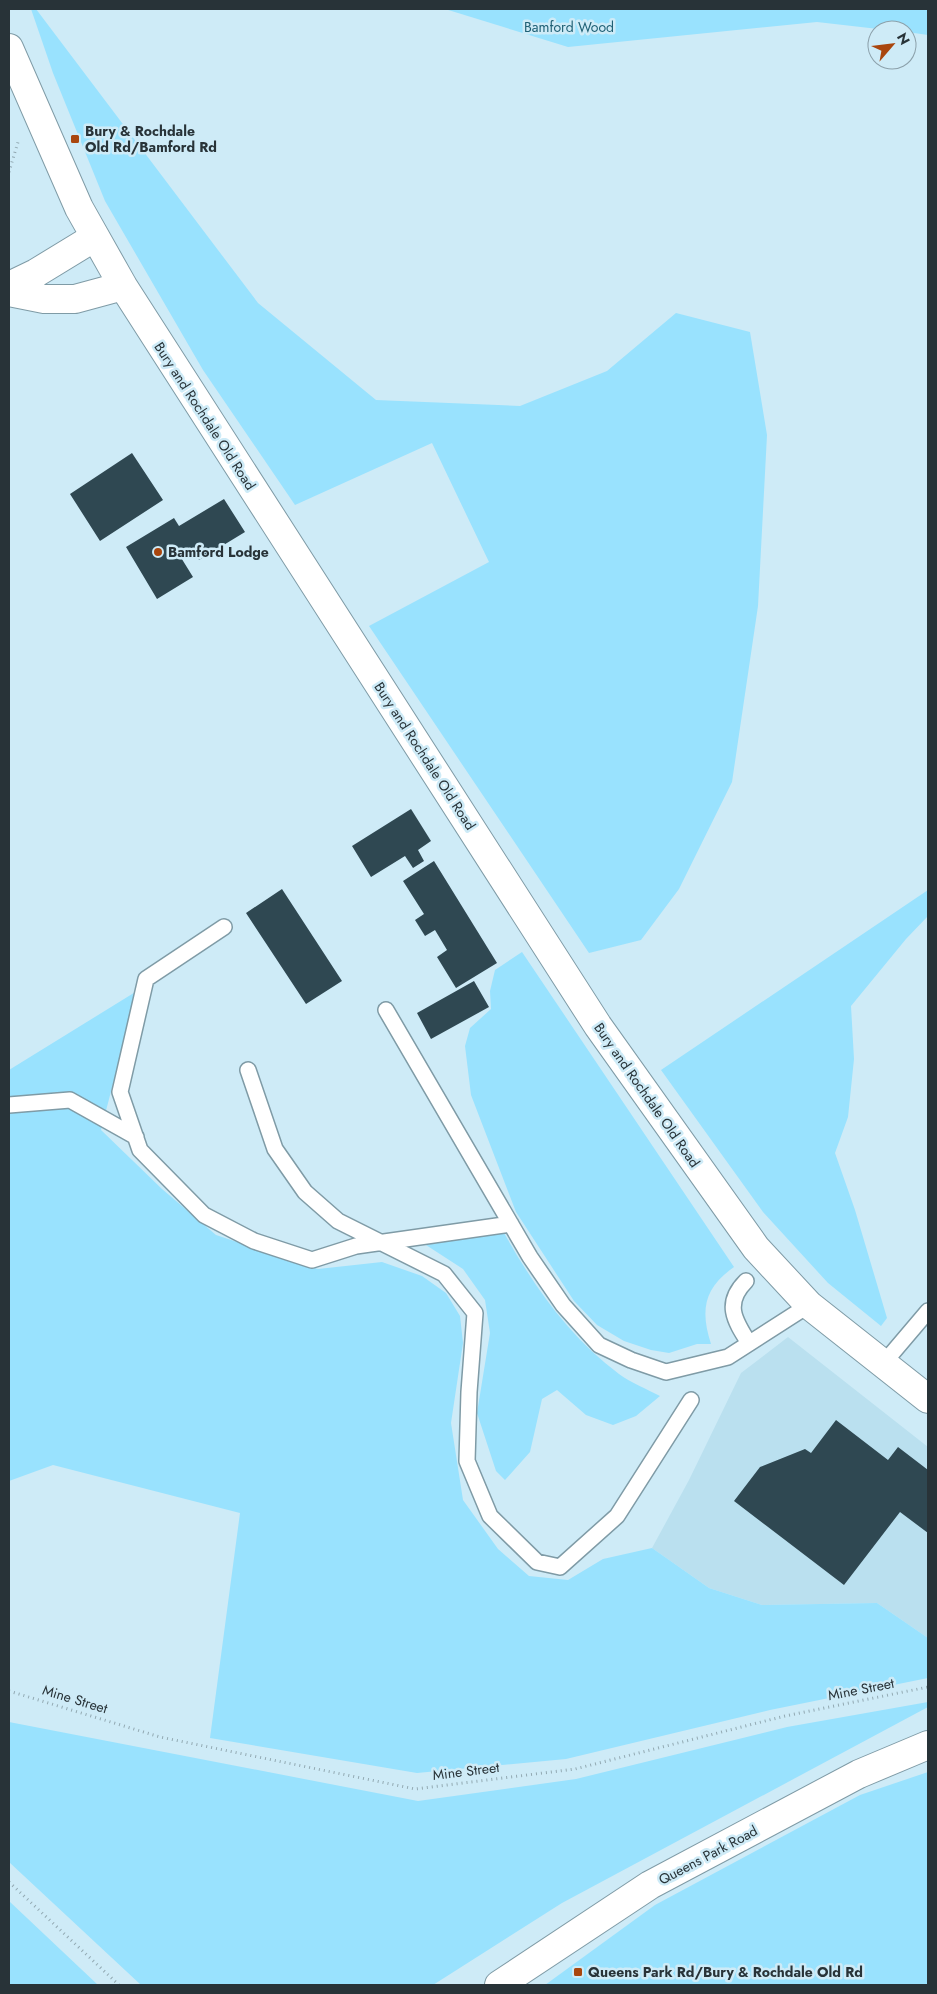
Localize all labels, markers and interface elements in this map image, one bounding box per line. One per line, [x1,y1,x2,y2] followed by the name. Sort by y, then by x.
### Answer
[524,17,614,37] park label: Bamford Wood
[867,20,917,70] north arrow
[892,29,915,49] text: N
[85,121,217,157] place label: Bury & Rochdale Old Rd/Bamford Rd
[69,133,81,145] marker: Bury & Rochdale Old Rd/Bamford Rd
[150,338,260,494] street label: Bury and Rochdale Old Road
[168,542,269,562] place label: Bamford Lodge
[152,546,164,558] marker: Bamford Lodge
[370,678,480,834] street label: Bury and Rochdale Old Road
[589,1019,705,1171] street label: Bury and Rochdale Old Road
[826,1673,896,1705] street label: Mine Street
[40,1680,111,1719] street label: Mine Street
[431,1757,501,1785] street label: Mine Street
[655,1820,761,1890] street label: Queens Park Road
[588,1962,863,1982] place label: Queens Park Rd/Bury & Rochdale Old Rd
[572,1966,584,1978] marker: Queens Park Rd/Bury & Rochdale Old Rd

